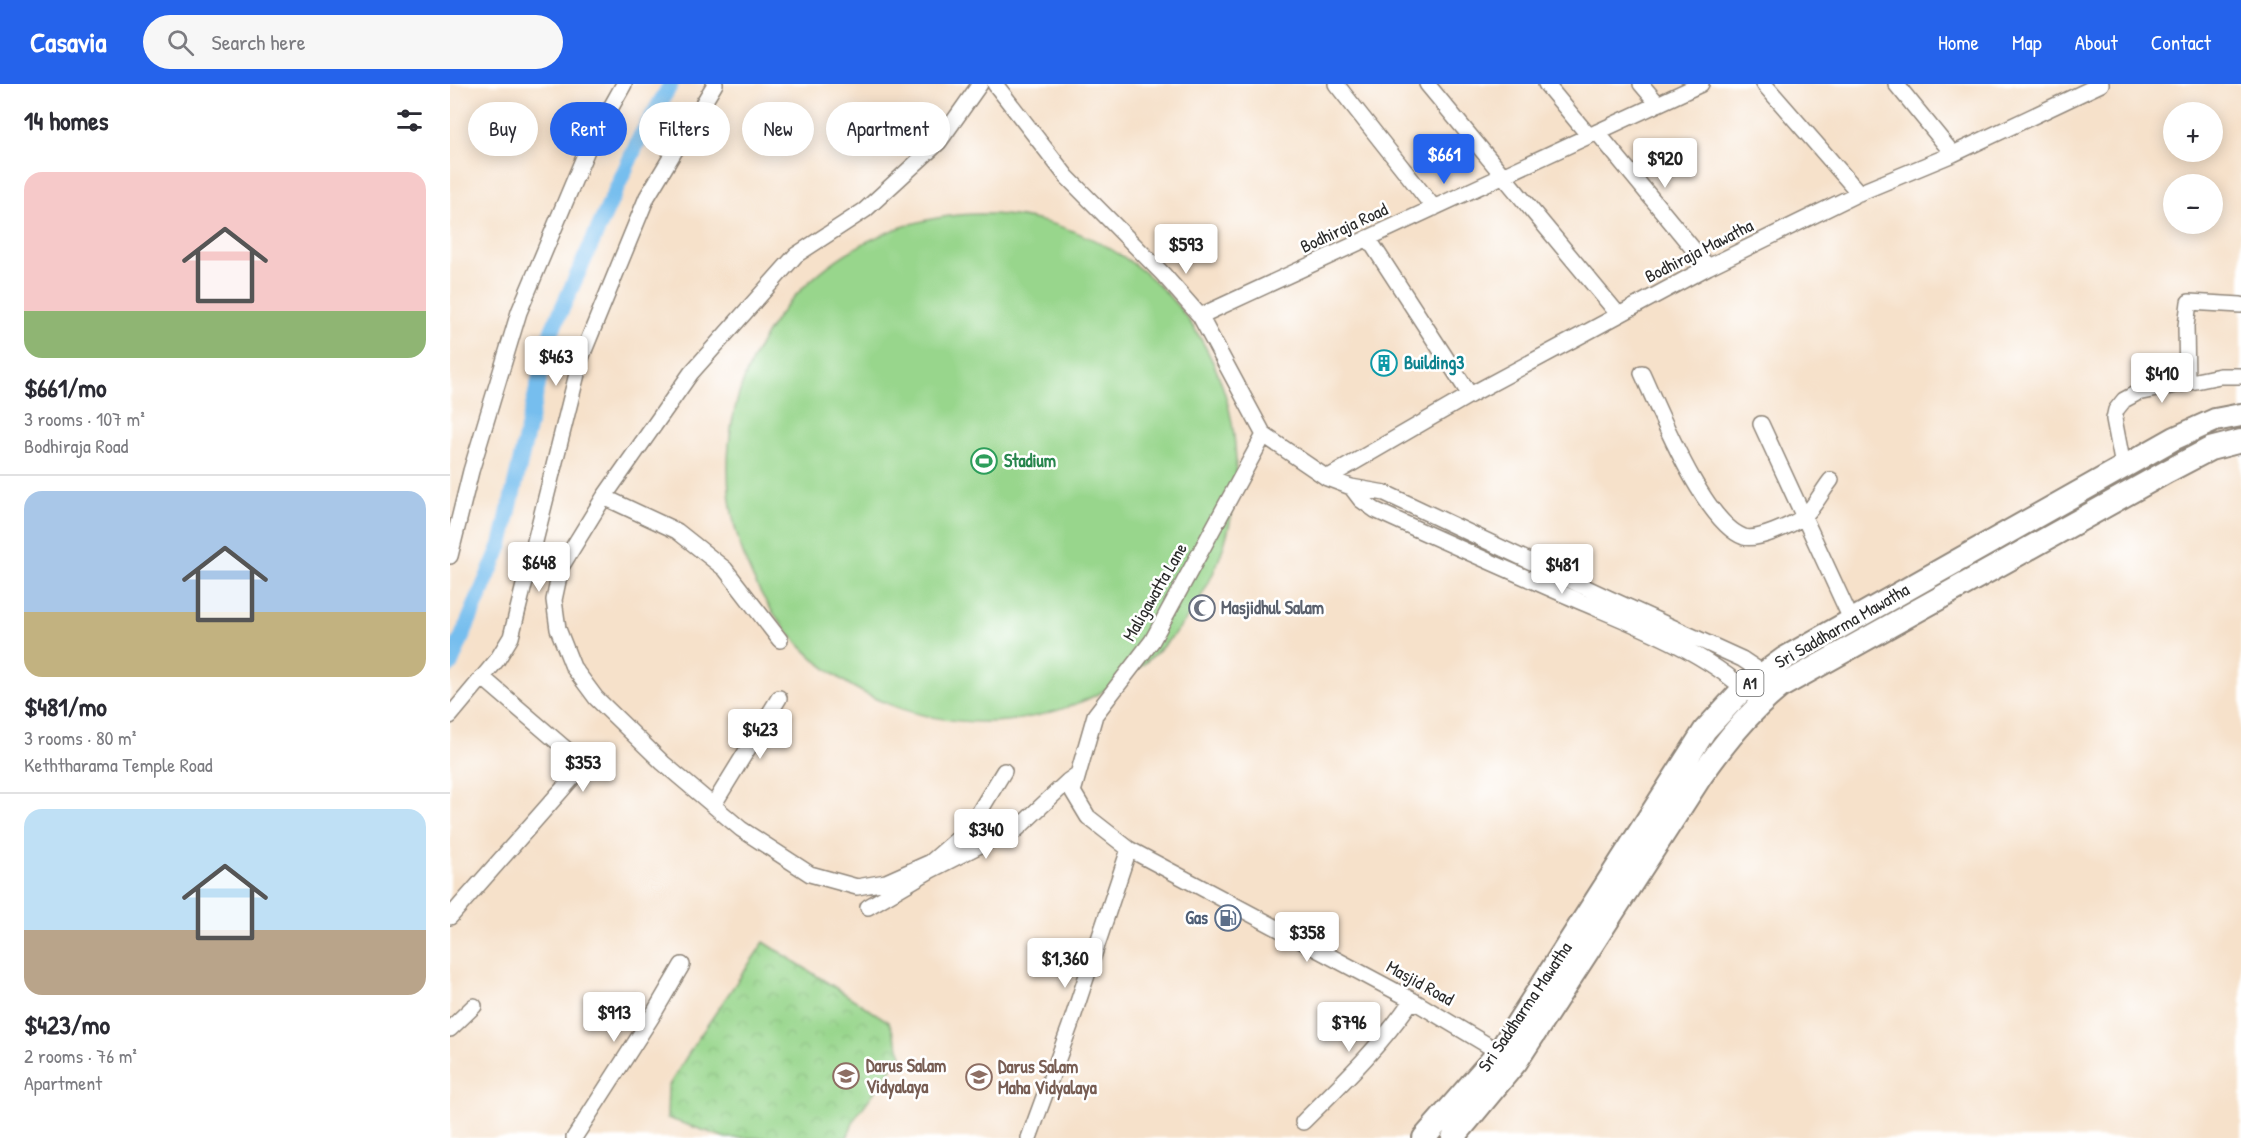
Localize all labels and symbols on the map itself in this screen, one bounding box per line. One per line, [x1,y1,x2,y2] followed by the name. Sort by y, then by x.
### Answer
[1408,134,1480,185] pin: $661
[1629,138,1701,189] pin: $920
[1296,196,1392,259] street label: Bodhiraja Road
[1640,213,1757,289] street label: Bodhiraja Mawatha
[1150,224,1222,275] pin: $593
[520,336,592,387] pin: $463
[1369,348,1399,378] building icon: Building3
[1404,350,1464,376] place label: Building3
[2126,353,2198,404] pin: $410
[969,446,999,476] sports icon: Stadium
[1004,448,1056,473] place label: Stadium
[1116,538,1193,645] street label: Maligawatta Lane
[503,542,575,593] pin: $648
[1526,544,1598,595] pin: $481
[1770,577,1914,674] street label: Sri Saddharma Mawatha
[1187,593,1217,623] mosque icon: Masjidhul Salam
[1221,595,1324,620] place label: Masjidhul Salam
[1736,670,1764,696] road number: A1
[724,709,796,760] pin: $423
[547,742,619,793] pin: $353
[950,809,1022,860] pin: $340
[1213,903,1243,933] fuel station icon: Gas
[1185,905,1208,930] place label: Gas
[1271,912,1343,963] pin: $358
[1472,937,1577,1077] street label: Sri Saddharma Mawatha
[1016,938,1114,989] pin: $1,360
[1382,954,1458,1011] street label: Masjid Road
[578,992,650,1043] pin: $913
[1313,1002,1385,1053] pin: $796
[866,1053,946,1100] place label: Darus Salam Vidyalaya
[998,1054,1098,1101] place label: Darus Salam Maha Vidyalaya
[831,1061,861,1091] school or university icon: Darus Salam Vidyalaya
[964,1062,994,1092] school or university icon: Darus Salam Maha Vidyalaya

